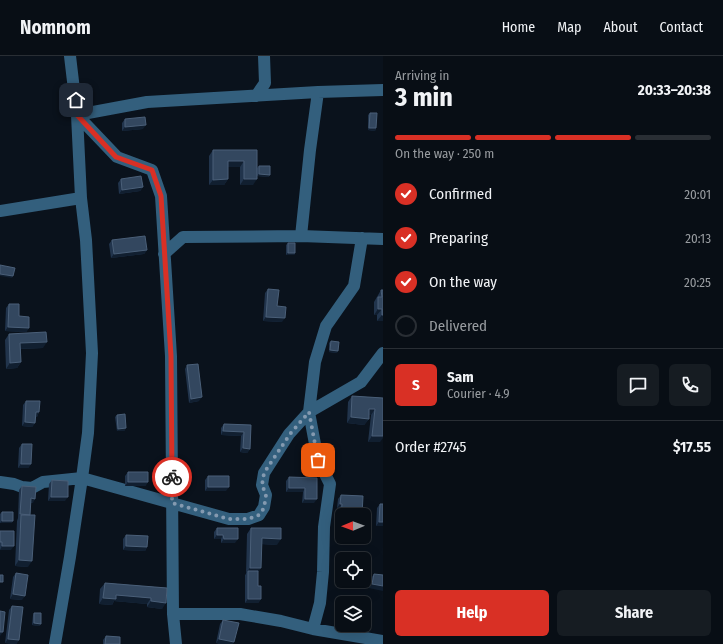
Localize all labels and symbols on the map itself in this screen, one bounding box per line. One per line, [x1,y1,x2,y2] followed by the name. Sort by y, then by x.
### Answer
[59,83,93,117] pin
[301,443,335,477] pin
[152,457,192,497] courier
[335,508,371,544] north arrow

